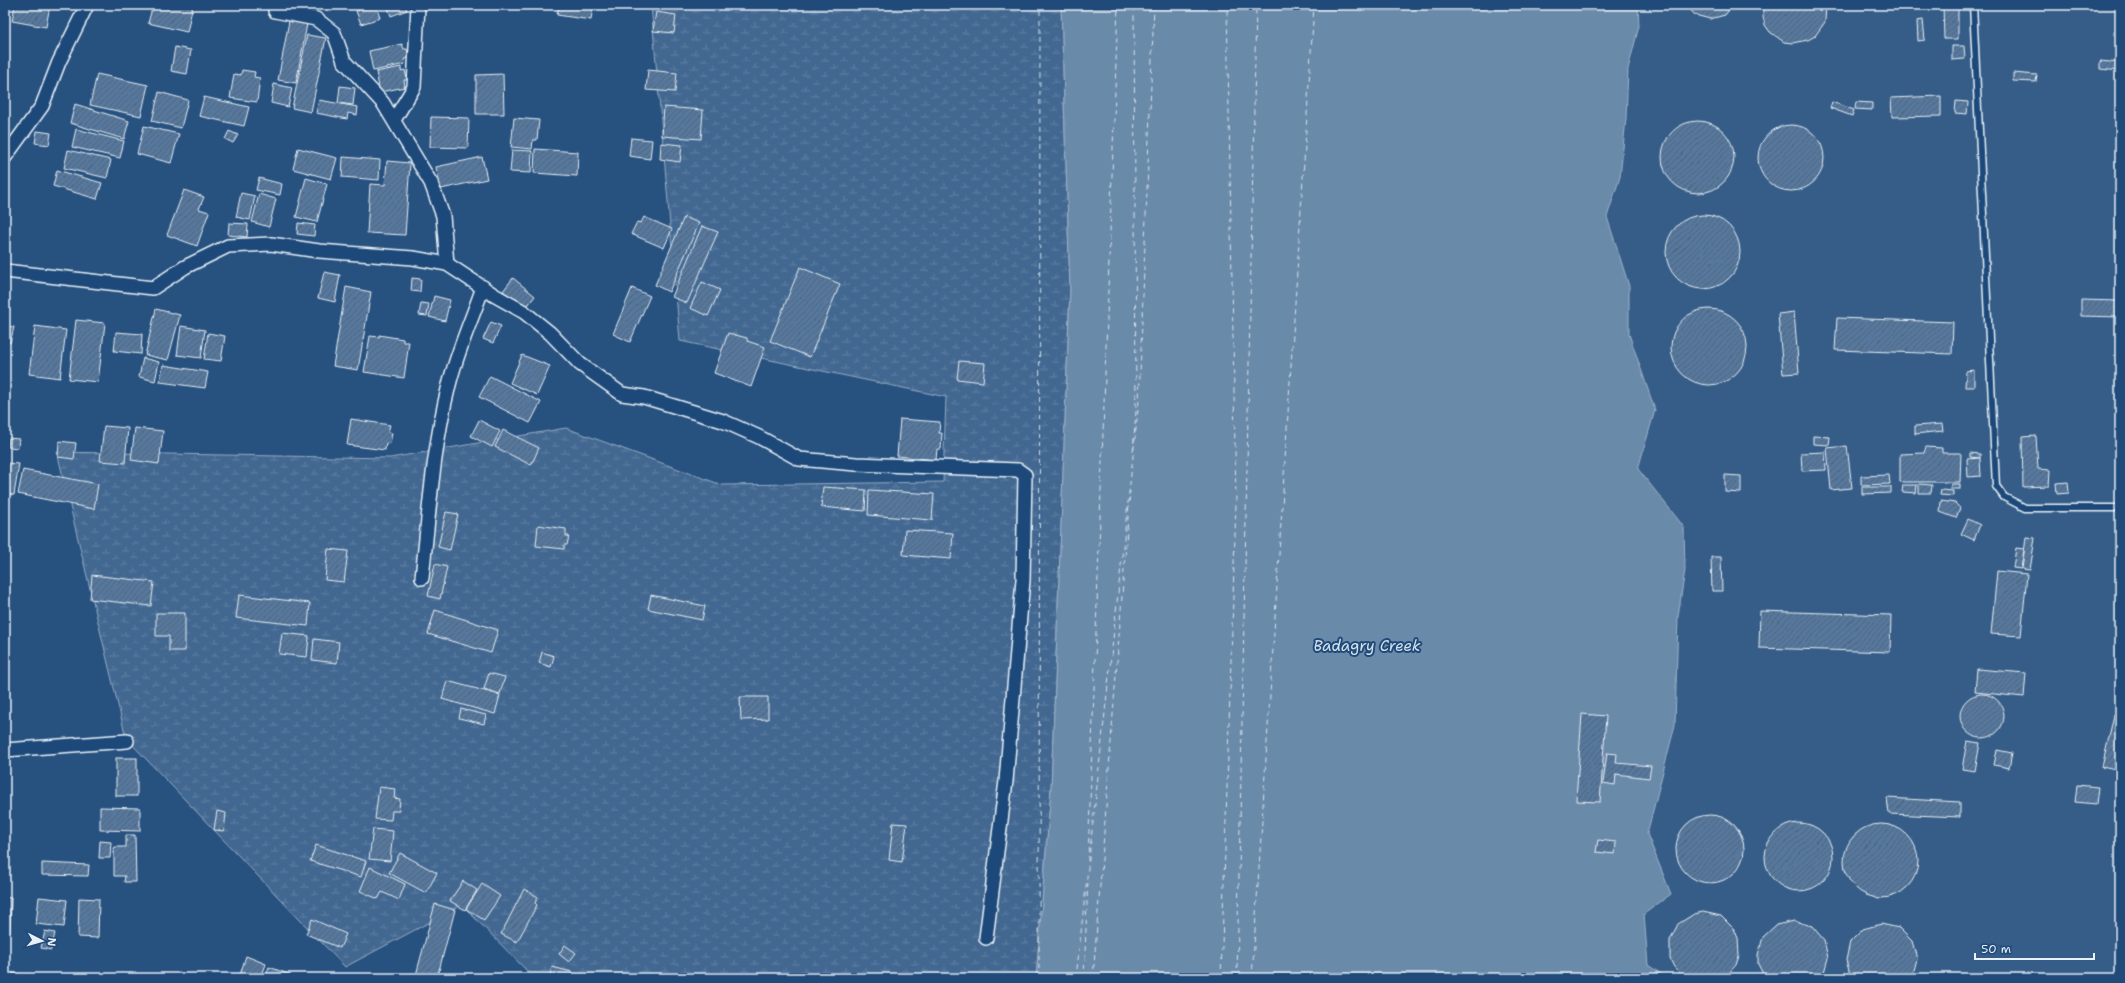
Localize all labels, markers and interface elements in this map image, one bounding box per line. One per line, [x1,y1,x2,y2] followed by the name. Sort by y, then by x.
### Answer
[1313,636,1421,656] water label: Badagry Creek
[22,921,62,961] north arrow
[1975,935,2094,961] scale bar
[44,937,59,947] text: N
[1981,941,2011,957] text: 50 m

